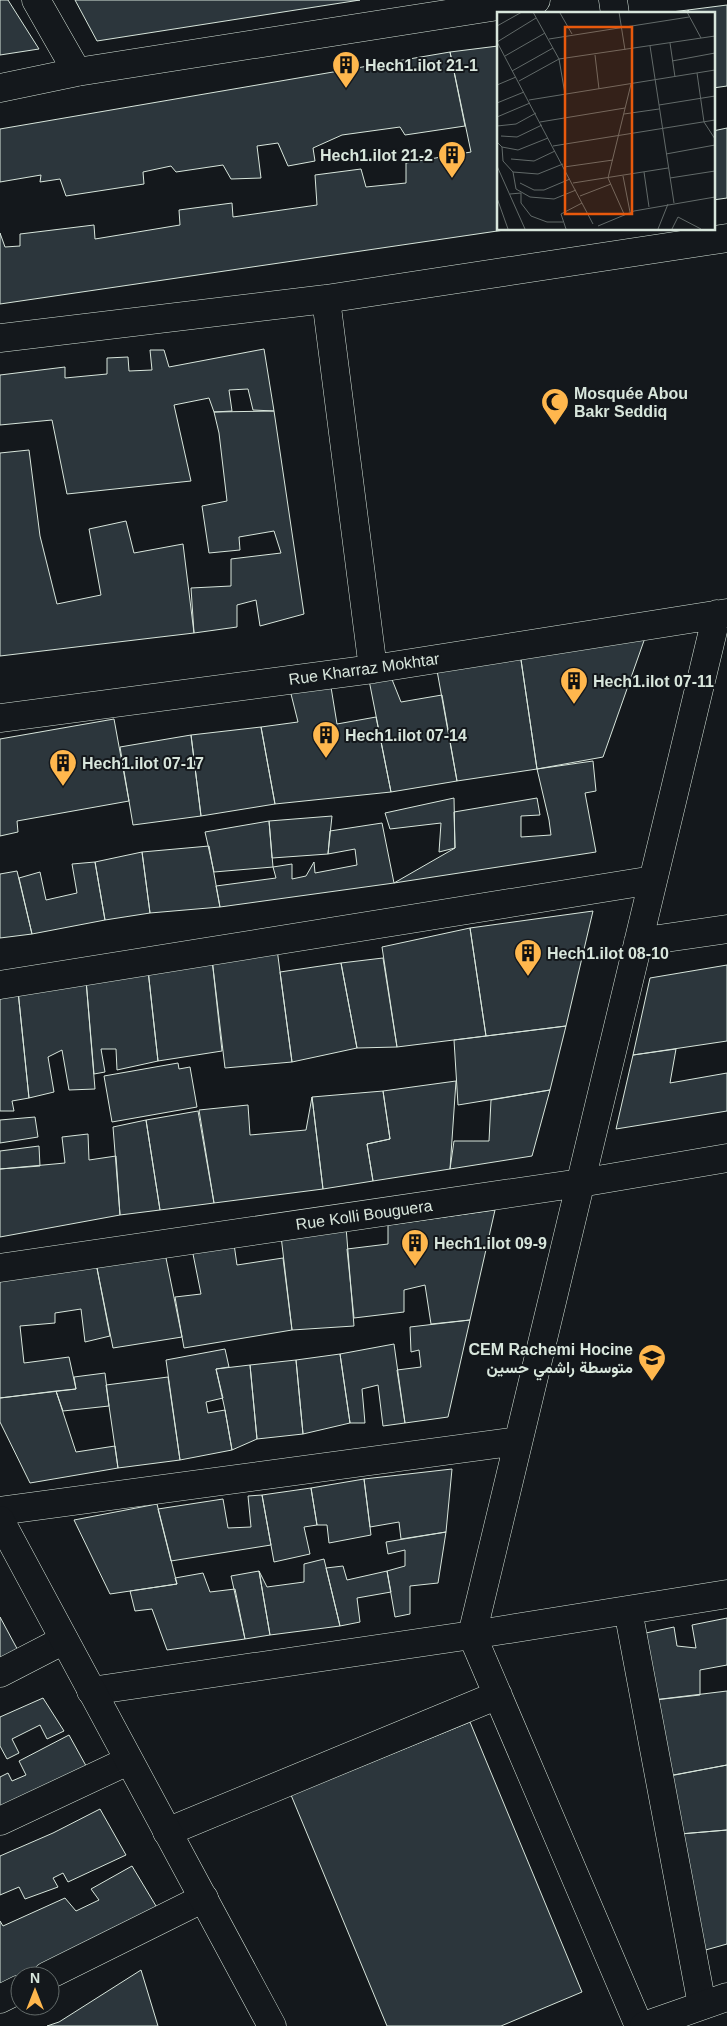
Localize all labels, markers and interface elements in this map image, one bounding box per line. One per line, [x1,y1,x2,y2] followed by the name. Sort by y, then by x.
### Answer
[497,12,714,230] inset map
[331,50,361,89] building icon: Hech1.ilot 21-1
[365,57,478,74] place label: Hech1.ilot 21-1
[437,140,467,179] building icon: Hech1.ilot 21-2
[320,147,433,164] place label: Hech1.ilot 21-2
[574,385,688,420] place label: Mosquée Abou Bakr Seddiq
[540,387,570,426] mosque icon: Mosquée Abou Bakr Seddiq
[288,650,441,688] street label: Rue Kharraz Mokhtar
[559,666,589,705] building icon: Hech1.ilot 07-11
[593,673,714,690] place label: Hech1.ilot 07-11
[311,720,341,759] building icon: Hech1.ilot 07-14
[345,727,467,744] place label: Hech1.ilot 07-14
[48,748,78,787] building icon: Hech1.ilot 07-17
[82,755,204,772] place label: Hech1.ilot 07-17
[513,938,543,977] building icon: Hech1.ilot 08-10
[547,945,669,962] place label: Hech1.ilot 08-10
[295,1197,434,1233] street label: Rue Kolli Bouguera
[400,1228,430,1267] building icon: Hech1.ilot 09-9
[434,1235,547,1252] place label: Hech1.ilot 09-9
[469,1341,633,1381] place label: CEM Rachemi Hocine متوسطة راشمي حسين
[637,1343,667,1382] school or university icon: CEM Rachemi Hocine متوسطة راشمي حسين
[10,1966,60,2016] north arrow
[30,1970,40,1986] text: N

